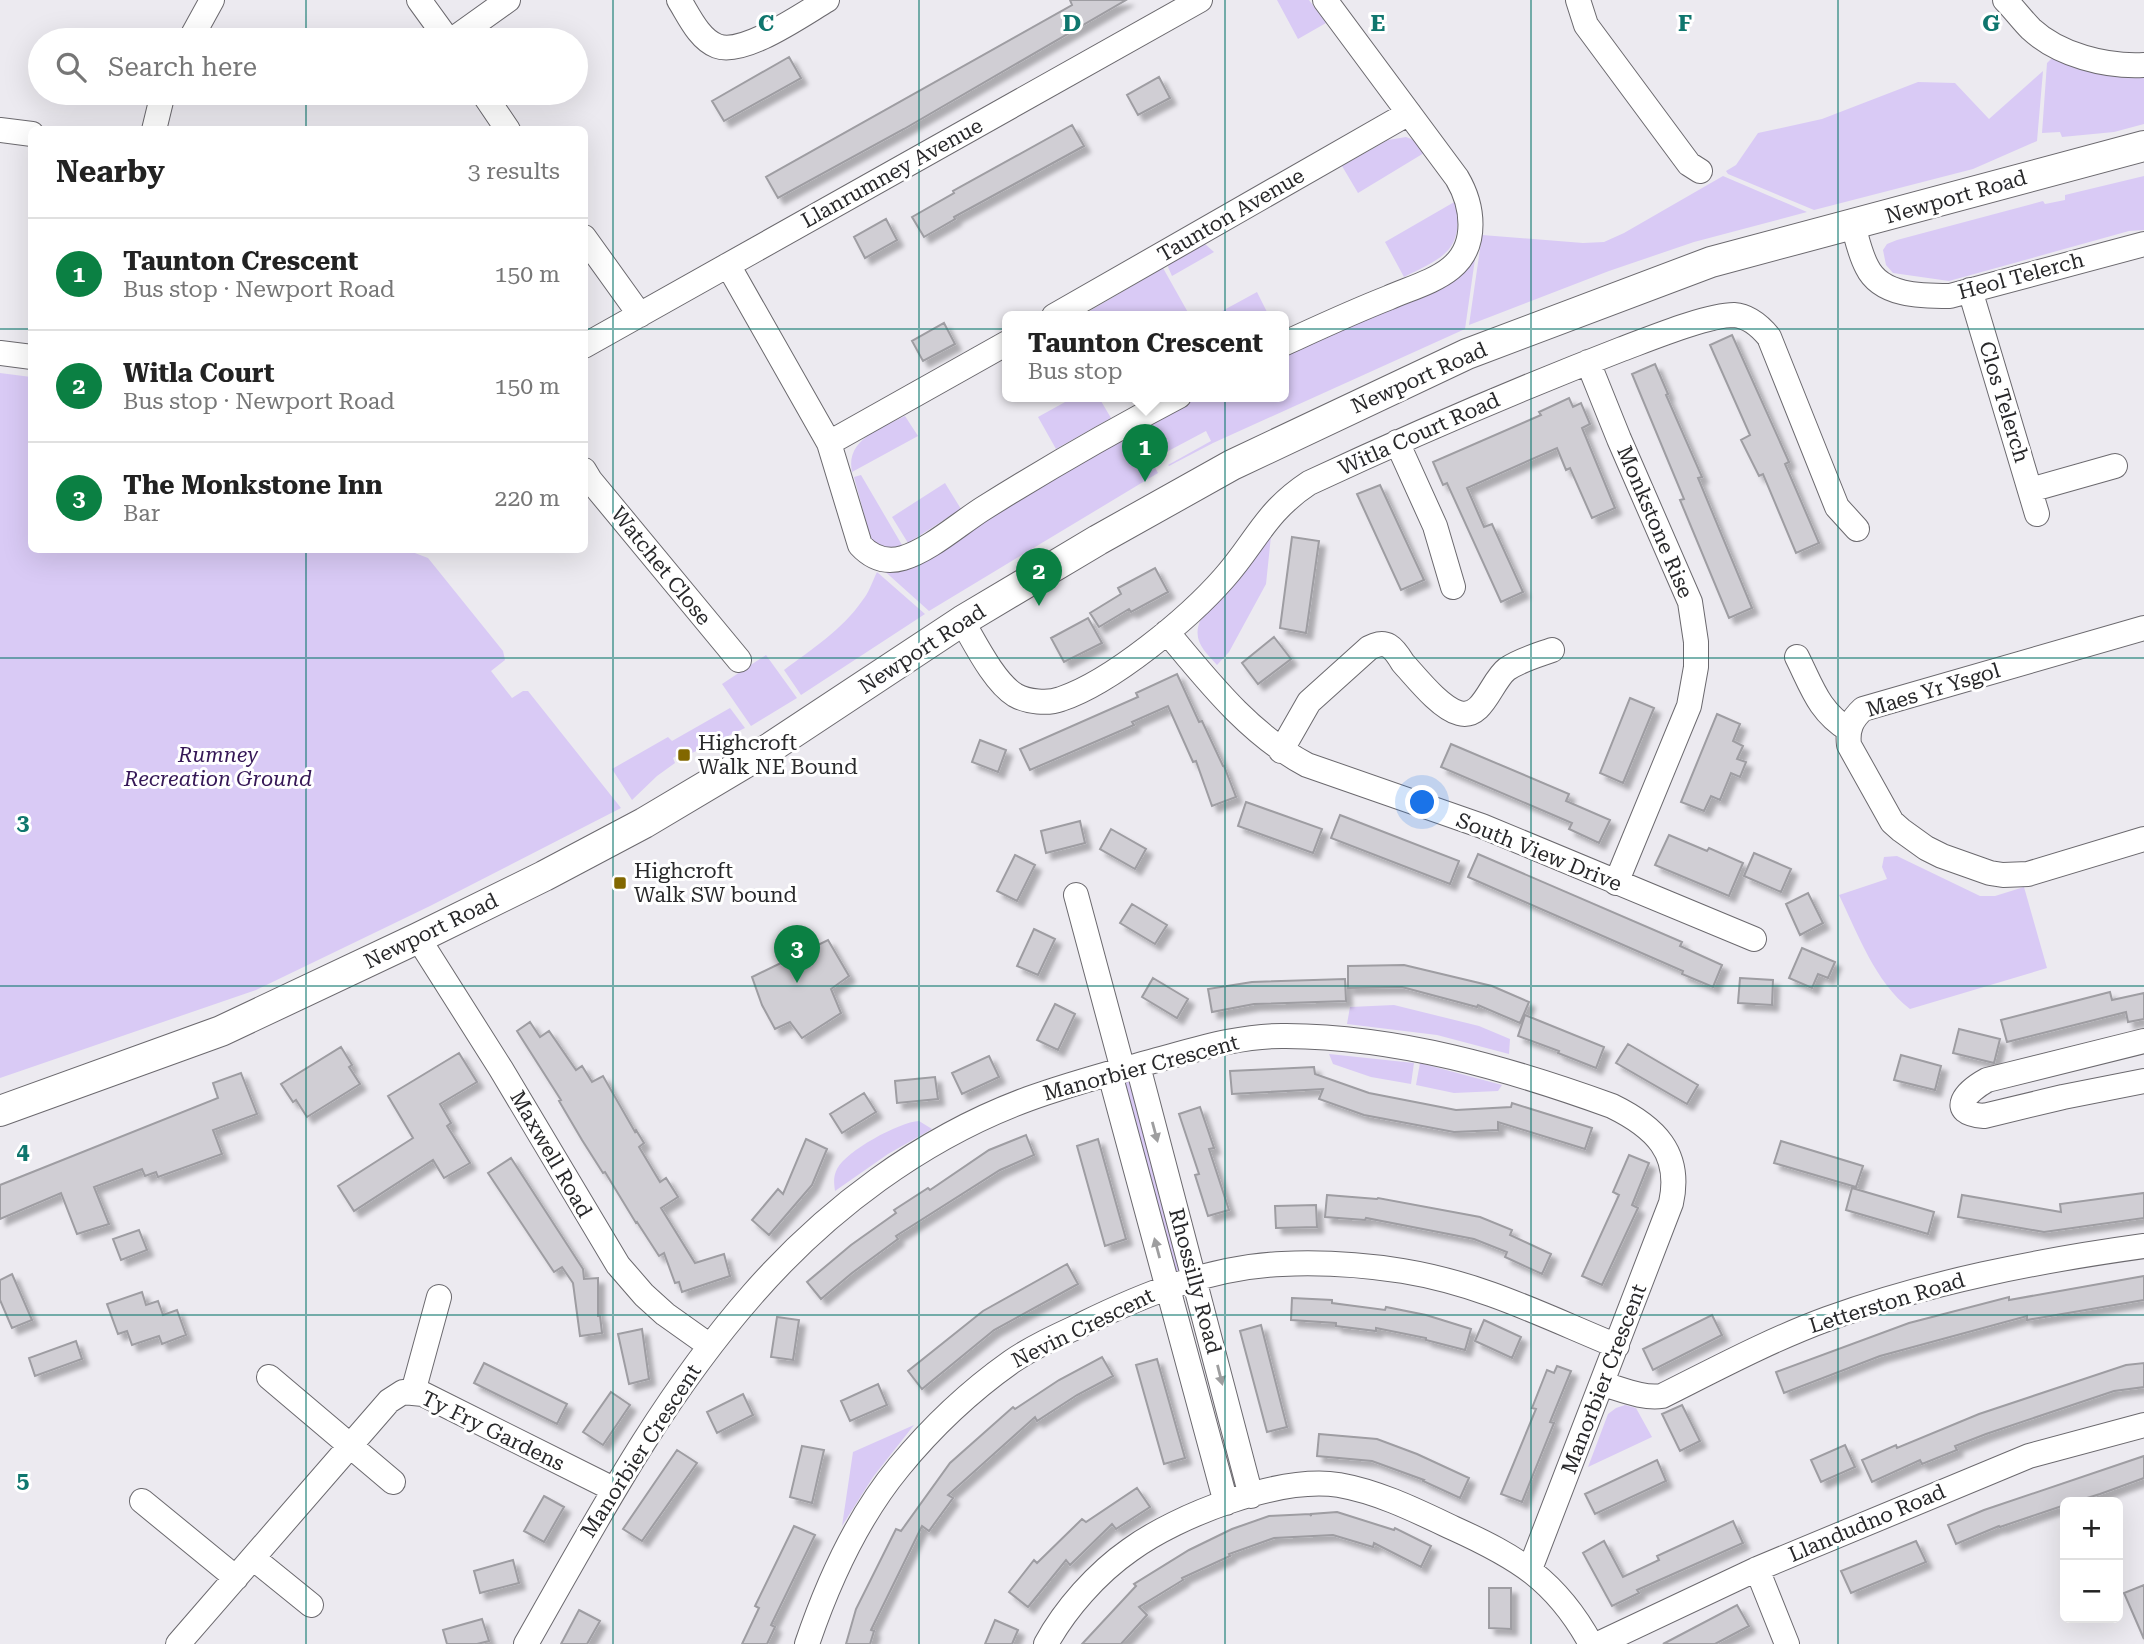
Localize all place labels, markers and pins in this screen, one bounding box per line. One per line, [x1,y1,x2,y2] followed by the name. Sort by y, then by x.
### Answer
[1122,424,1168,482] pin: 1
[1016,548,1062,606] pin: 2
[698,731,858,779] place label: Highcroft Walk NE Bound
[676,747,692,763] marker: Highcroft Walk NE Bound
[634,859,797,907] place label: Highcroft Walk SW bound
[612,875,628,891] marker: Highcroft Walk SW bound
[774,925,820,983] pin: 3

